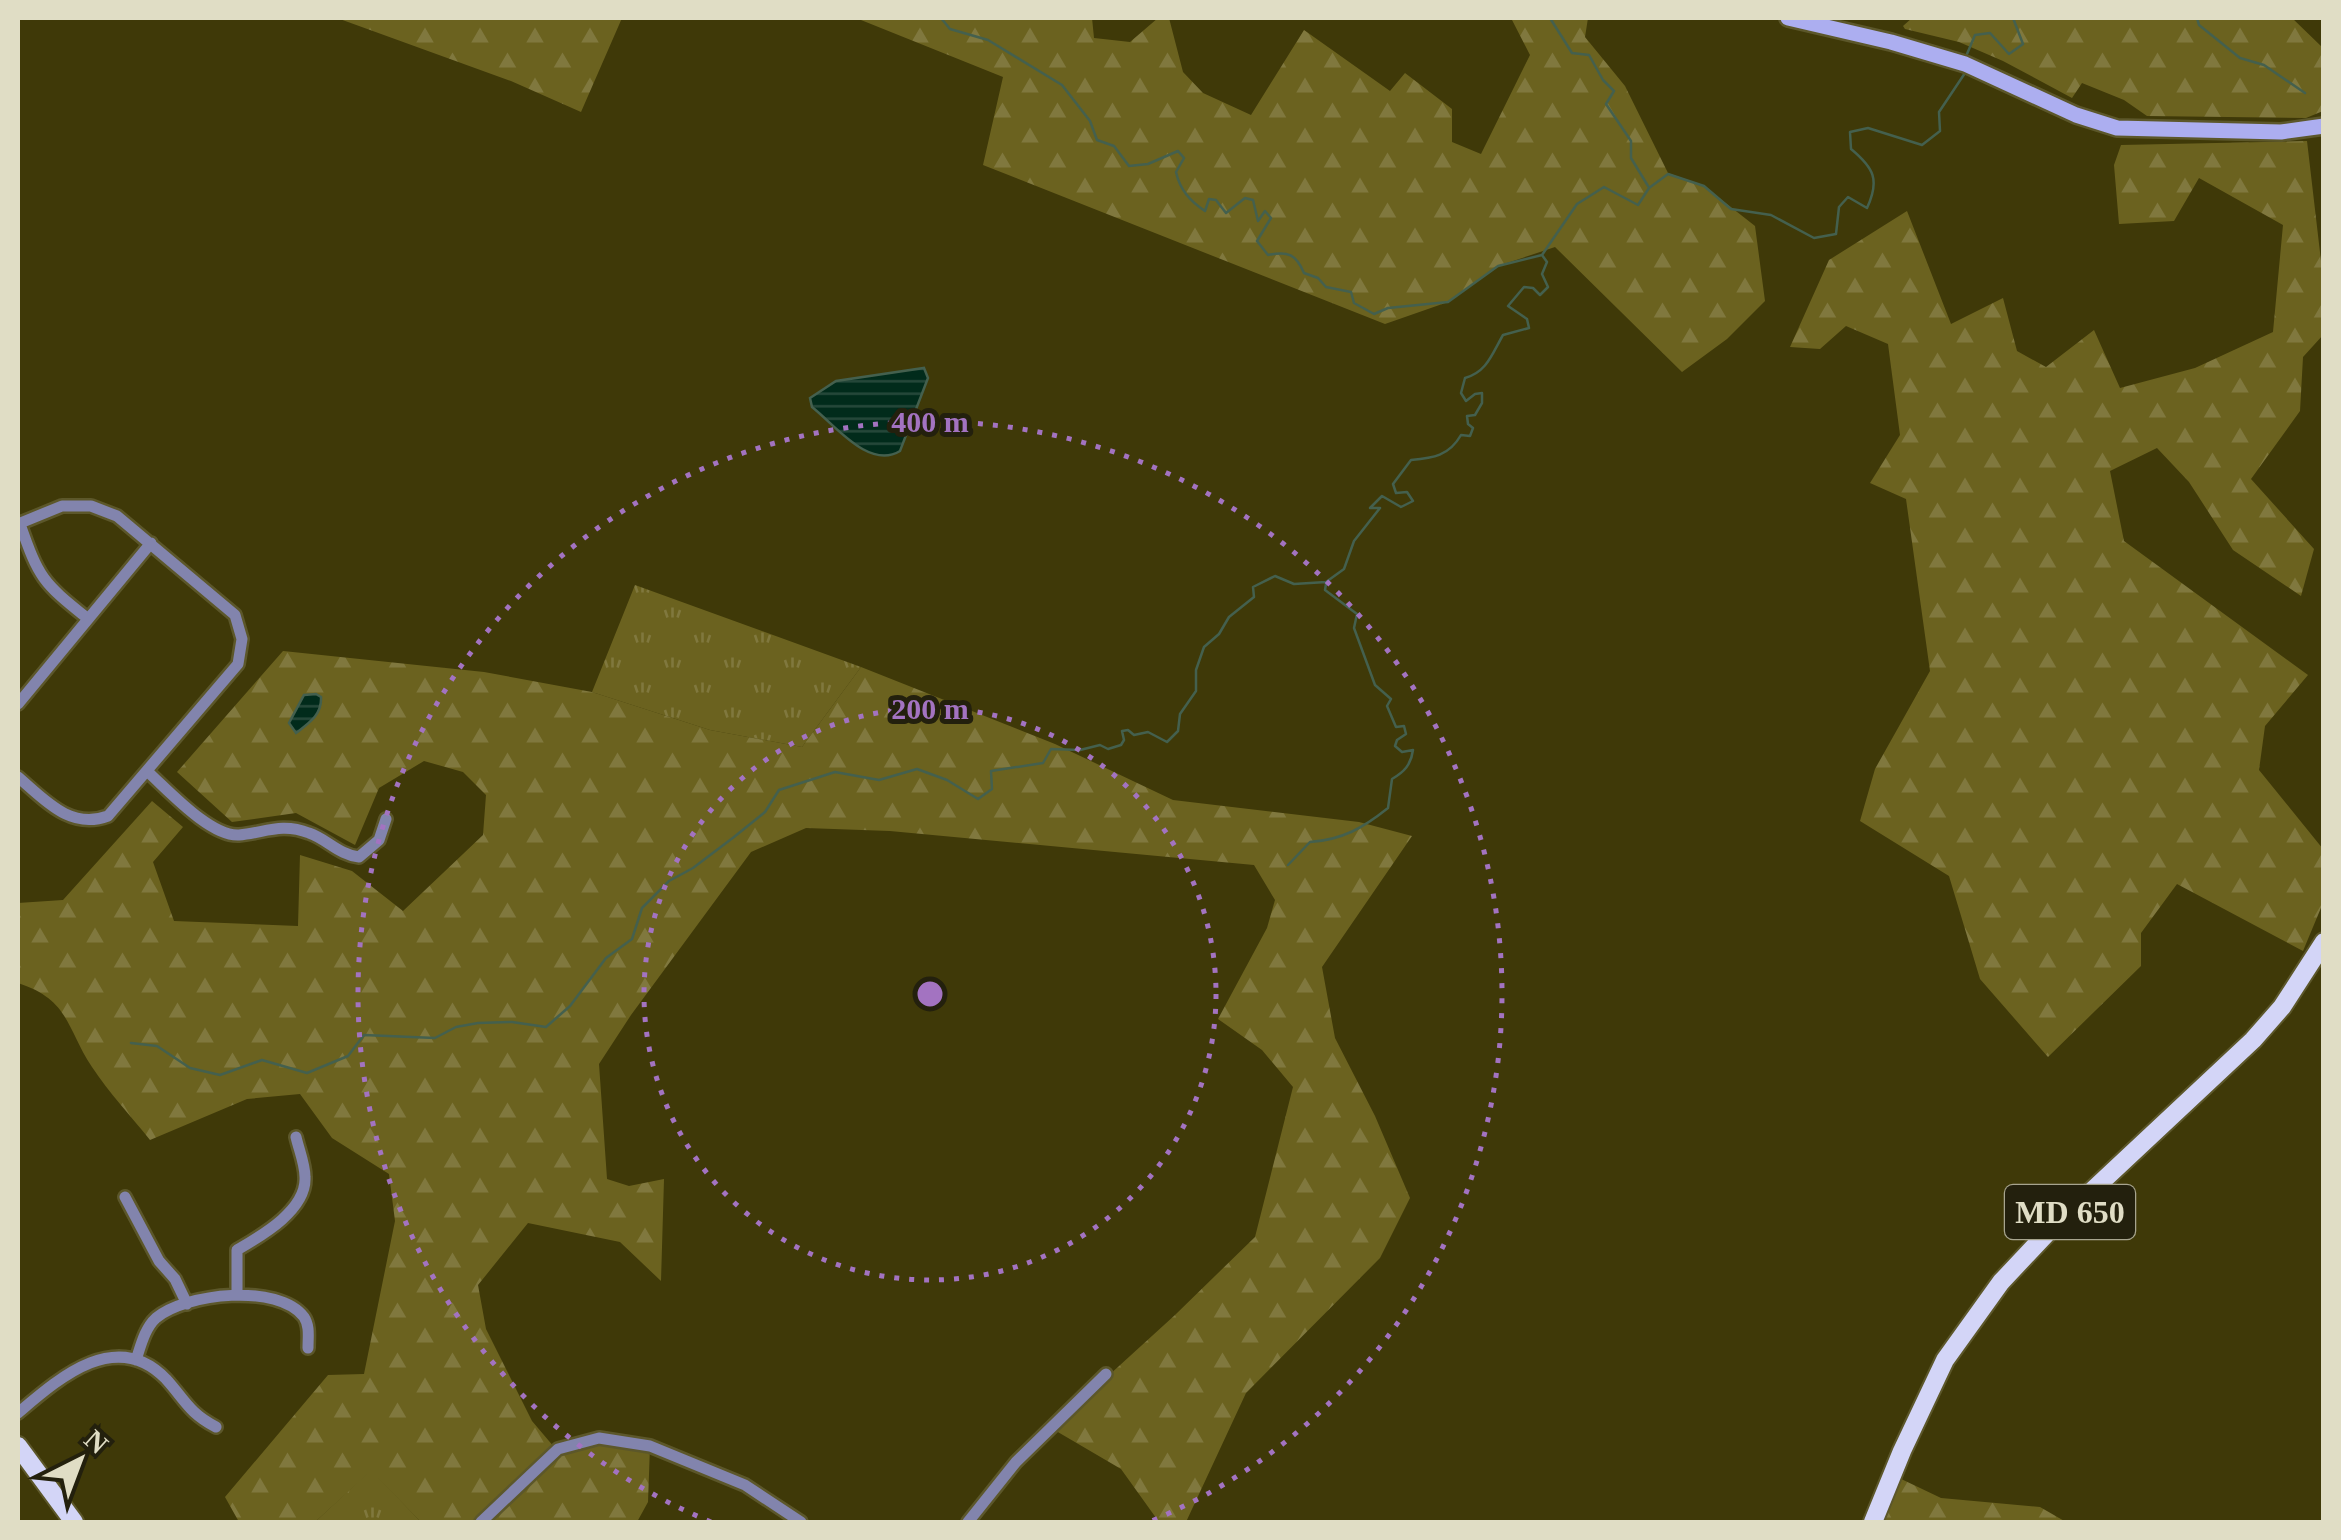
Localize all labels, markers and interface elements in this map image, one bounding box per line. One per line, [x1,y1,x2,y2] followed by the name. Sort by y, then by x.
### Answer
[891,405,969,438] text: 400 m
[891,692,969,725] text: 200 m
[912,976,948,1012] centre of rings
[2005,1185,2135,1239] road number: MD 650
[30,1410,130,1510] north arrow
[79,1424,114,1460] text: N

